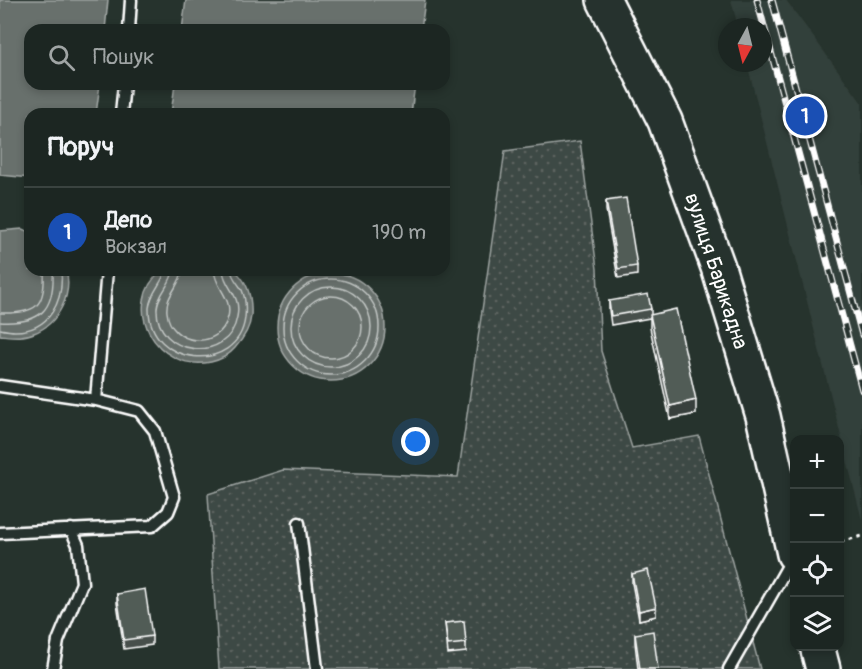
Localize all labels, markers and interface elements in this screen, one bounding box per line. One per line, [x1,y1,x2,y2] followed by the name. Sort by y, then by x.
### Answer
[718,18,772,72] north arrow
[24,24,450,90] search box
[45,41,78,74] icon: search
[93,43,154,71] text: Пошук
[786,94,824,138] pin: 1
[48,131,114,163] text: Поруч
[678,190,754,352] street label: вулиця Барикадна
[105,206,152,234] text: Депо
[64,220,71,245] text: 1
[372,220,426,245] text: 190 m
[105,234,167,259] text: Вокзал
[401,427,430,456] your location
[790,435,844,651] map controls
[790,435,844,489] button: +
[790,489,844,543] button: −
[790,543,844,597] button: locate
[790,597,844,651] button: layers

